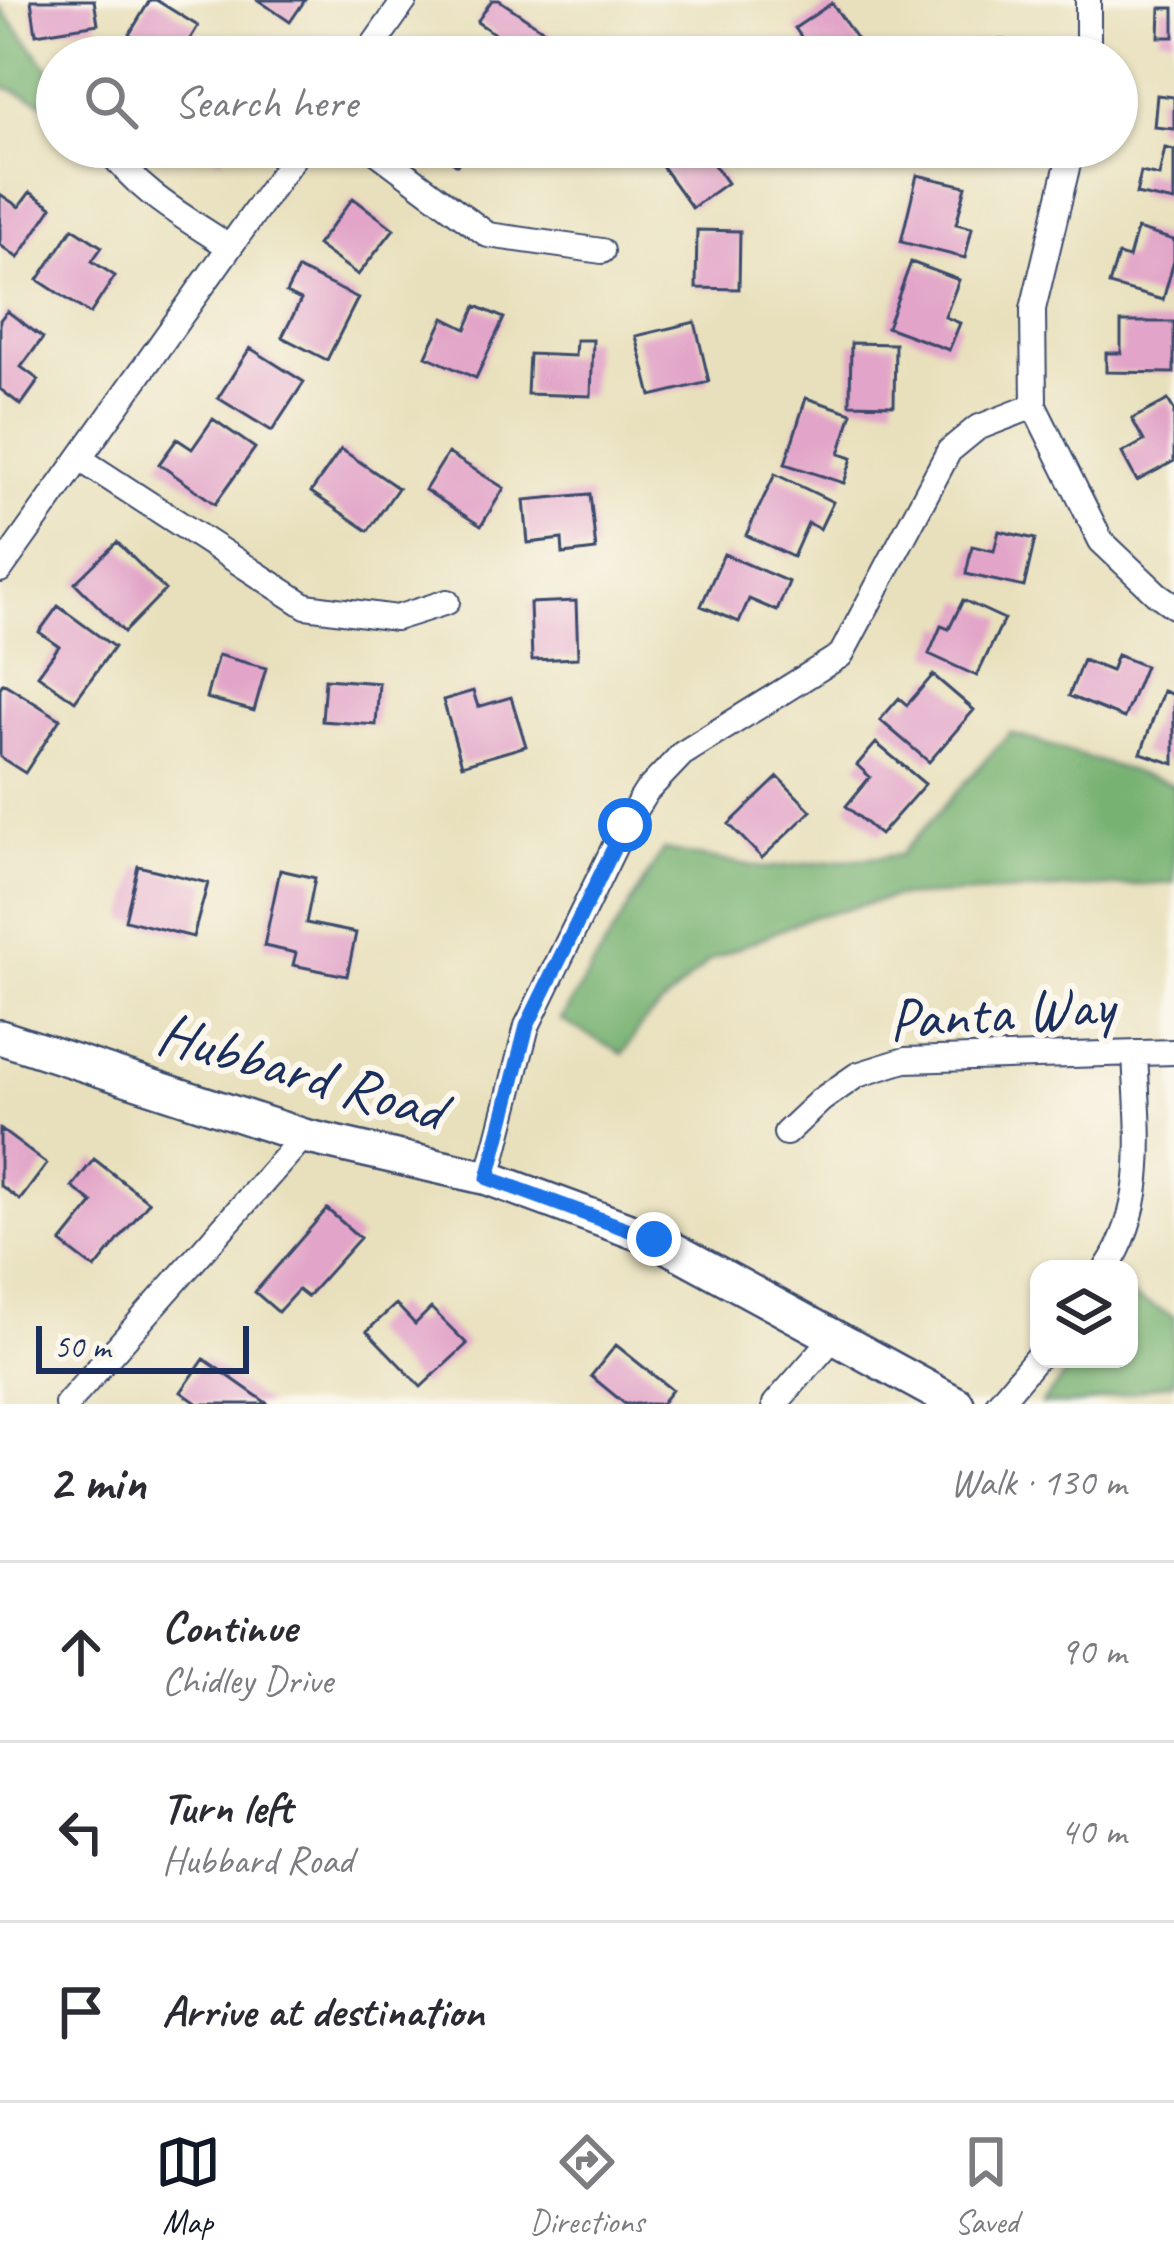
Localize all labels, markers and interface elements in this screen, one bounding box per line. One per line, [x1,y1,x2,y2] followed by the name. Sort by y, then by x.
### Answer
[36,36,1138,168] search box
[78,69,144,135] icon: search
[174,74,357,131] text: Search here
[598,798,652,852] route start
[886,966,1121,1058] street label: Panta Way
[149,994,461,1150] street label: Hubbard Road
[627,1212,681,1266] route end
[1030,1260,1138,1368] map controls
[1030,1260,1138,1368] button: layers
[36,1320,249,1373] scale bar
[54,1326,110,1368] text: 50 m
[48,1450,146,1514] text: 2 min
[950,1458,1126,1507] text: Walk · 130 m
[162,1599,296,1656] text: Continue
[48,1619,114,1685] icon: ahead
[1060,1627,1126,1676] text: 90 m
[162,1656,333,1705] text: Chidley Drive
[162,1779,292,1836] text: Turn left
[48,1799,114,1865] icon: left
[1060,1807,1126,1856] text: 40 m
[162,1836,353,1885] text: Hubbard Road
[48,1979,114,2045] icon: arrive
[162,1983,484,2040] text: Arrive at destination
[155,2129,221,2243] tab: Map
[530,2129,644,2243] tab: Directions
[953,2129,1019,2243] tab: Saved

